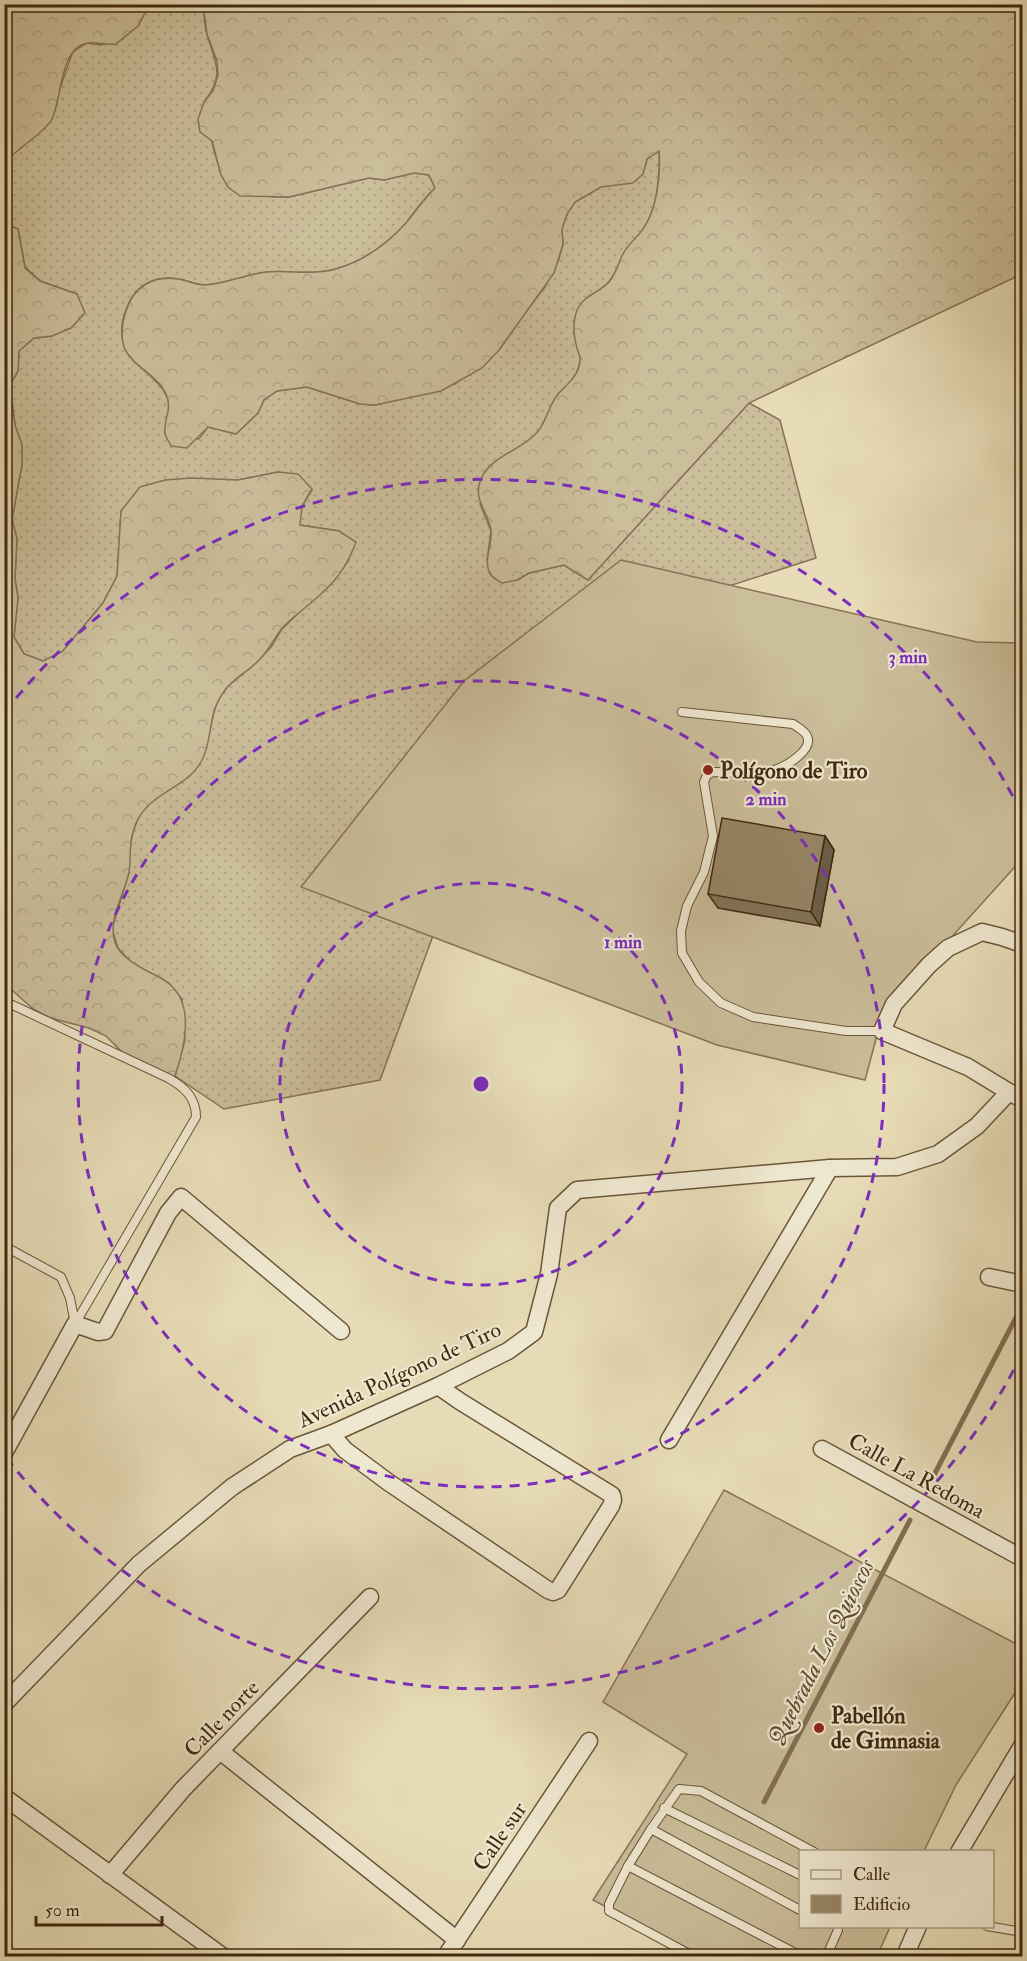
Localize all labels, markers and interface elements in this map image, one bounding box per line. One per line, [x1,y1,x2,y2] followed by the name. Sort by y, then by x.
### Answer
[889,646,928,669] text: 3 min
[720,757,868,786] place label: Polígono de Tiro
[701,763,715,777] marker: Polígono de Tiro
[746,788,787,811] text: 2 min
[604,931,643,954] text: 1 min
[471,1074,491,1094] centre of rings
[292,1316,505,1435] street label: Avenida Polígono de Tiro
[843,1427,991,1525] street label: Calle La Redoma
[761,1553,882,1751] water label: Quebrada Los Quioscos
[178,1674,265,1763] street label: Calle norte
[831,1702,941,1755] place label: Pabellón de Gimnasia
[812,1721,826,1735] marker: Pabellón de Gimnasia
[467,1796,533,1876] street label: Calle sur
[799,1850,994,1928] legend
[853,1863,891,1886] text: Calle
[36,1889,162,1927] scale bar
[853,1893,910,1916] text: Edificio
[45,1899,80,1922] text: 50 m

